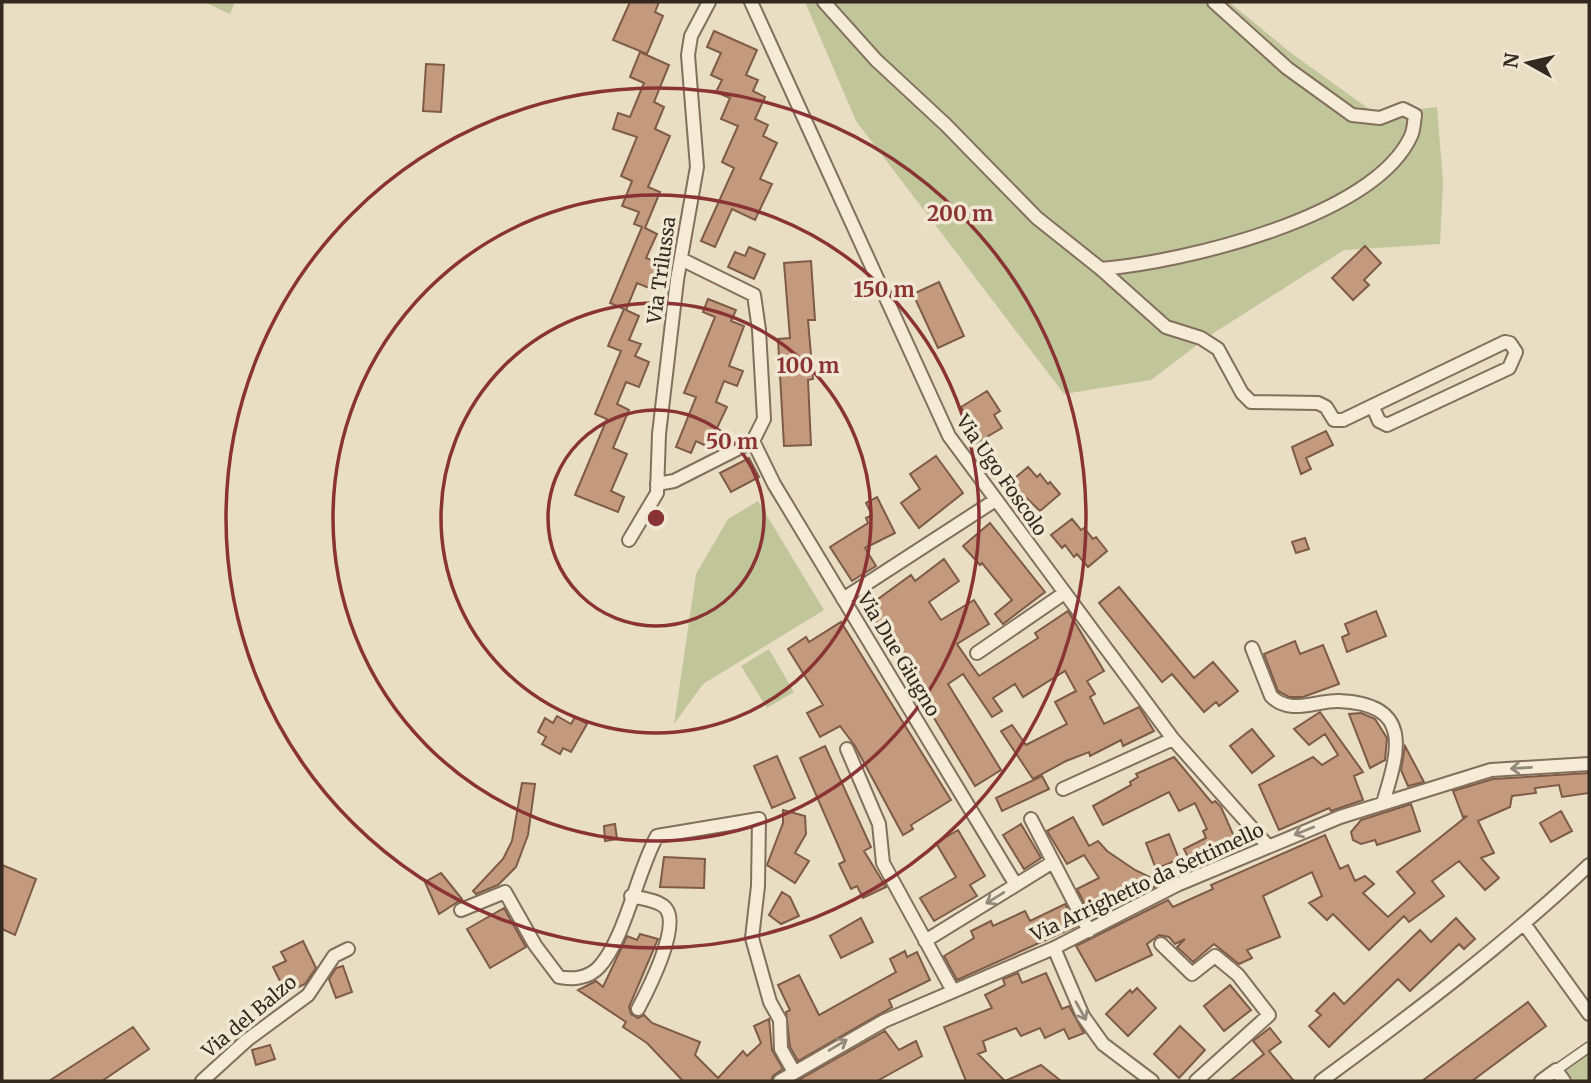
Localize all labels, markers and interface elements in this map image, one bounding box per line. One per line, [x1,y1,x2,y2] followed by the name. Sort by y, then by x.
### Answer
[1493,28,1563,98] north arrow
[1498,52,1524,70] text: N
[927,200,993,227] text: 200 m
[641,215,680,326] street label: Via Trilussa
[853,276,915,303] text: 150 m
[777,352,839,379] text: 100 m
[951,409,1053,540] street label: Via Ugo Foscolo
[706,428,758,455] text: 50 m
[644,506,668,530] centre of rings
[852,587,946,721] street label: Via Due Giugno
[1510,761,1533,774] one-way arrow
[1026,817,1267,947] street label: Via Arrighetto da Settimello
[1293,825,1315,838] one-way arrow
[985,891,1005,905] one-way arrow
[196,970,301,1063] street label: Via del Balzo
[1074,1000,1088,1020] one-way arrow
[828,1038,848,1052] one-way arrow

